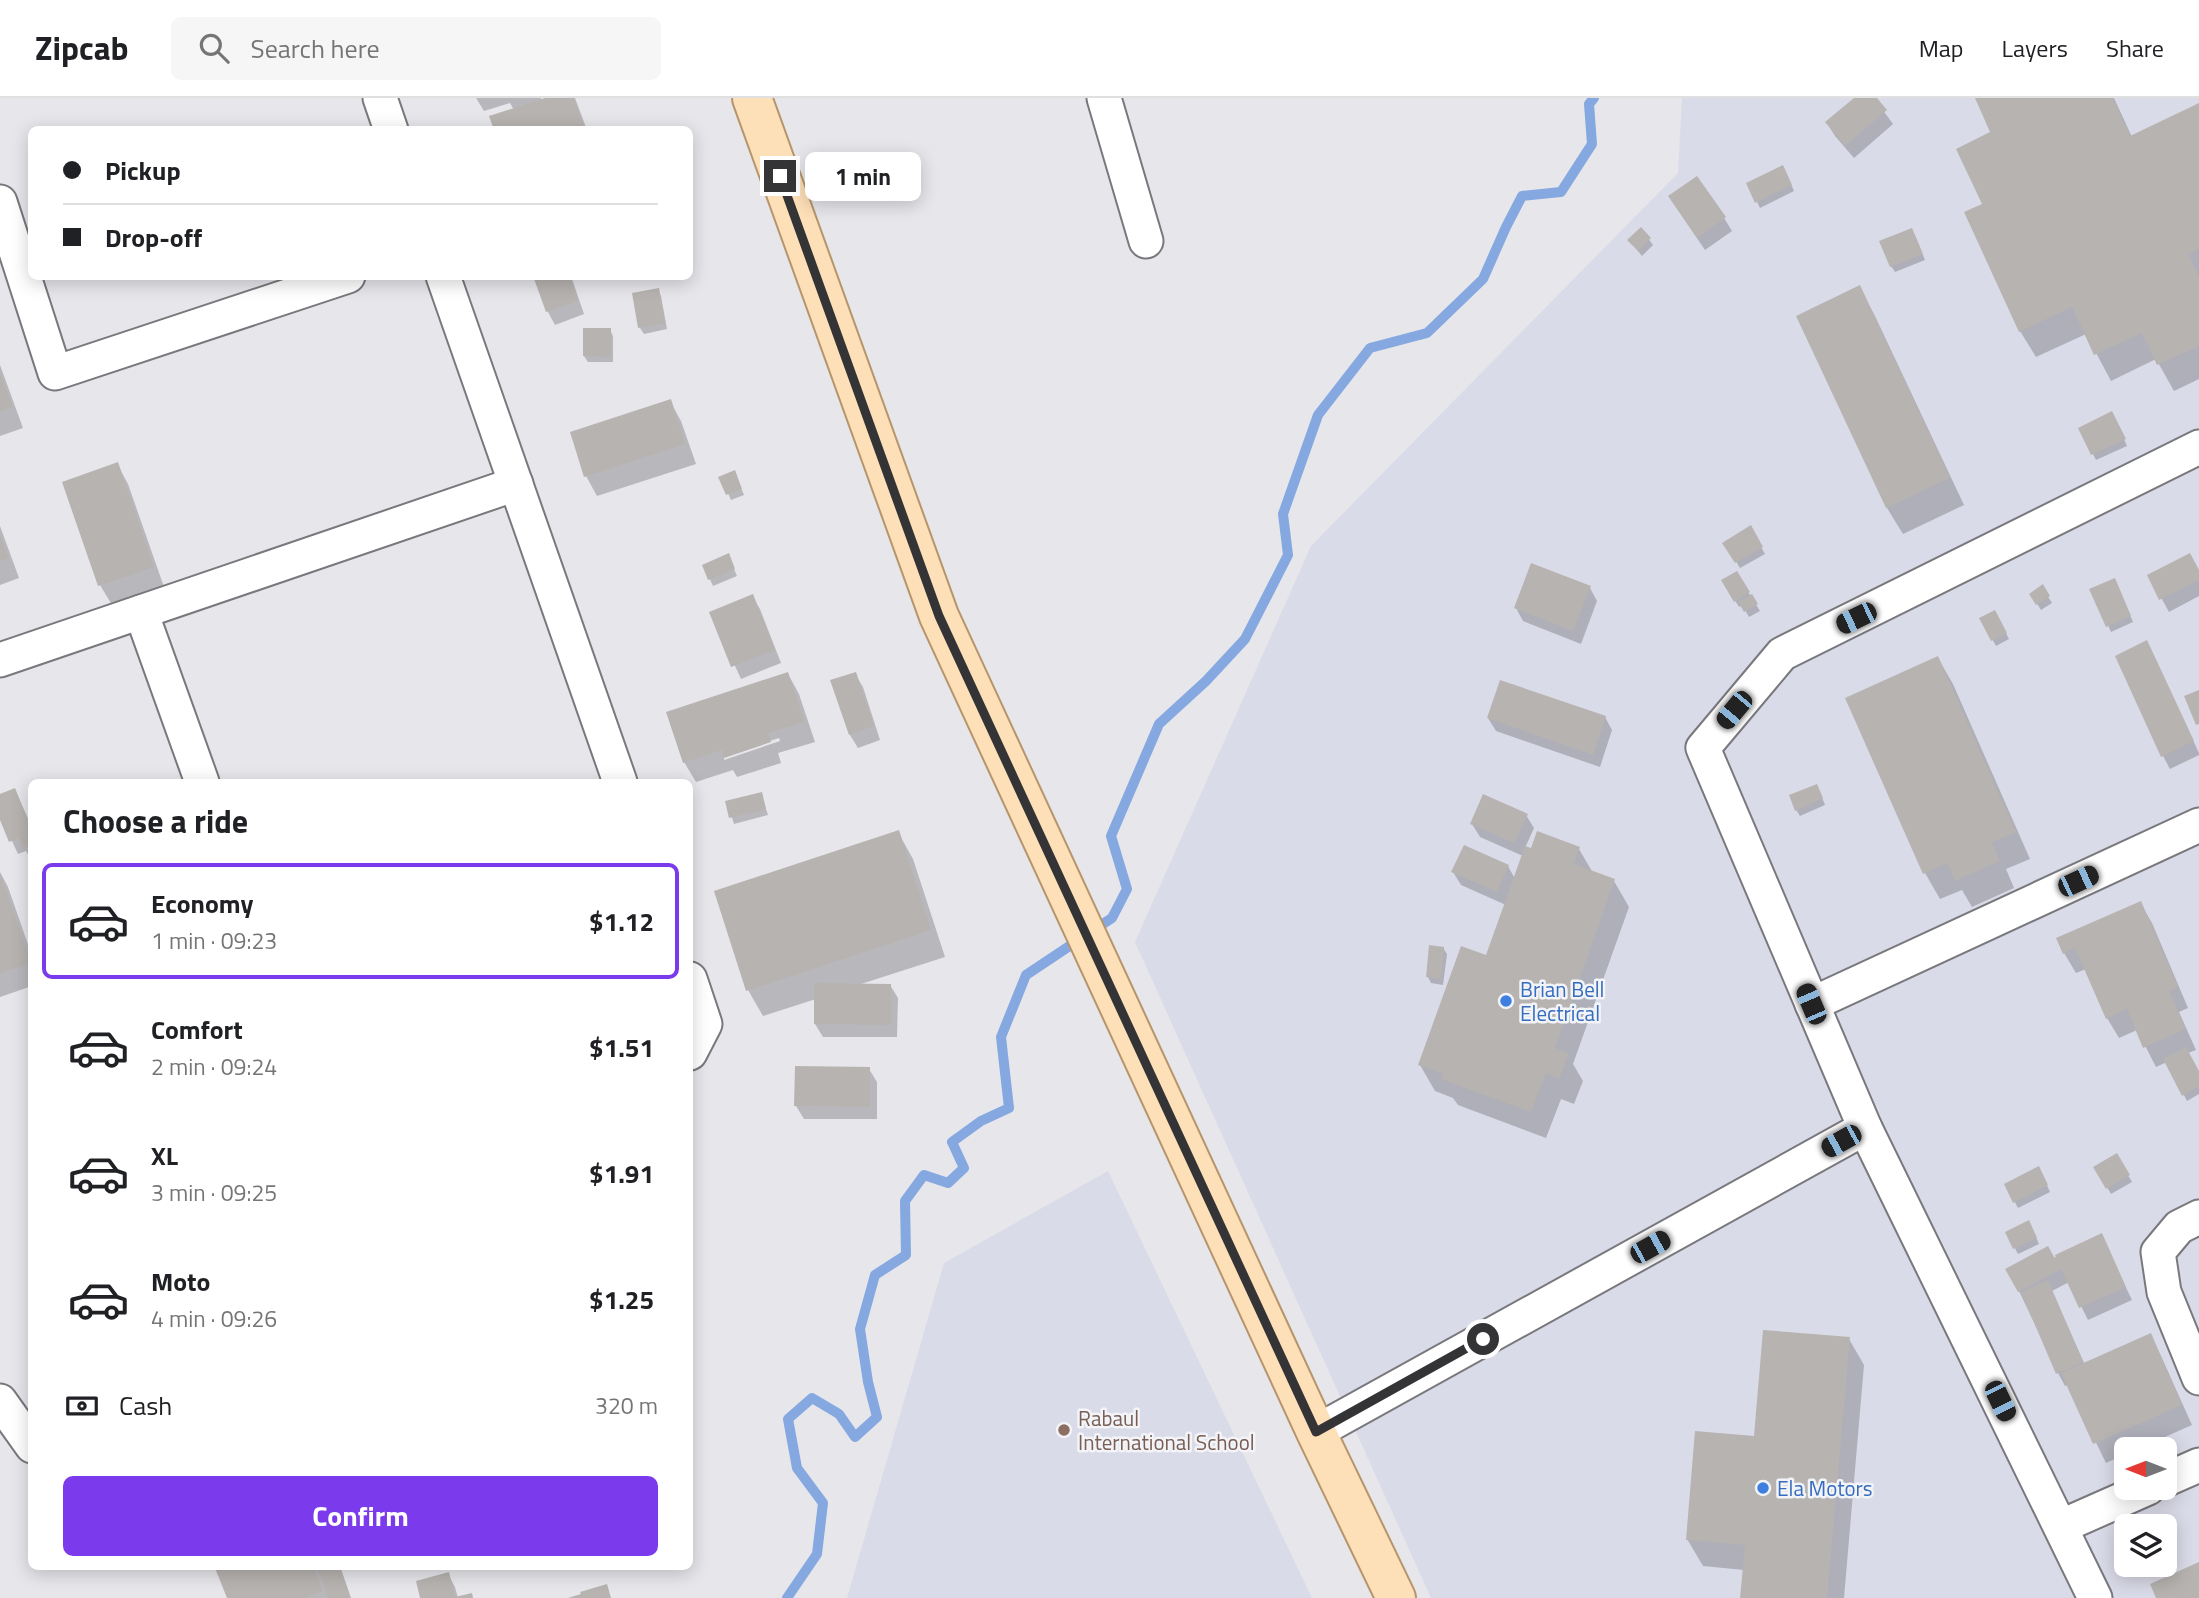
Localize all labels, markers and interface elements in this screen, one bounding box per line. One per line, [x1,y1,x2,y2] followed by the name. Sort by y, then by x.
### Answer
[171,17,661,80] search box
[35,23,129,73] text: Zipcab
[195,29,233,67] icon: search
[251,29,380,68] text: Search here
[1919,30,1964,66] text: Map
[2002,30,2068,66] text: Layers
[2106,30,2164,66] text: Share
[105,151,181,190] text: Pickup
[804,152,920,200] callout: 1 min
[835,159,891,194] text: 1 min
[764,160,796,192] route end
[105,218,202,257] text: Drop-off
[1833,599,1880,637] car
[1713,687,1756,733] car
[63,797,248,845] text: Choose a ride
[2055,863,2102,899] car
[151,884,253,923] text: Economy
[67,890,130,953] icon: car
[589,902,654,941] text: $1.12
[151,923,277,958] text: 1 min · 09:23
[1520,973,1604,1029] place label: Brian Bell Electrical
[1794,981,1829,1027] car
[1498,993,1514,1009] marker: Brian Bell Electrical
[151,1010,243,1049] text: Comfort
[67,1016,130,1079] icon: car
[589,1028,654,1067] text: $1.51
[151,1049,277,1084] text: 2 min · 09:24
[1818,1122,1865,1160] car
[151,1136,178,1175] text: XL
[67,1142,130,1205] icon: car
[589,1154,654,1193] text: $1.91
[151,1175,277,1210] text: 3 min · 09:25
[1627,1228,1674,1266] car
[151,1262,210,1301] text: Moto
[67,1268,130,1331] icon: car
[589,1280,654,1319] text: $1.25
[151,1301,277,1336] text: 4 min · 09:26
[1467,1323,1499,1355] route start
[1982,1378,2019,1424] car
[119,1386,172,1425] text: Cash
[63,1387,101,1425] icon: cash
[595,1388,658,1423] text: 320 m
[1078,1402,1255,1458] place label: Rabaul International School
[1056,1422,1072,1438] marker: Rabaul International School
[2114,1437,2177,1500] north arrow
[2114,1437,2177,1577] map controls
[1777,1472,1873,1504] place label: Ela Motors
[63,1476,658,1556] button: Confirm
[1755,1480,1771,1496] marker: Ela Motors
[2114,1514,2177,1577] button: layers

